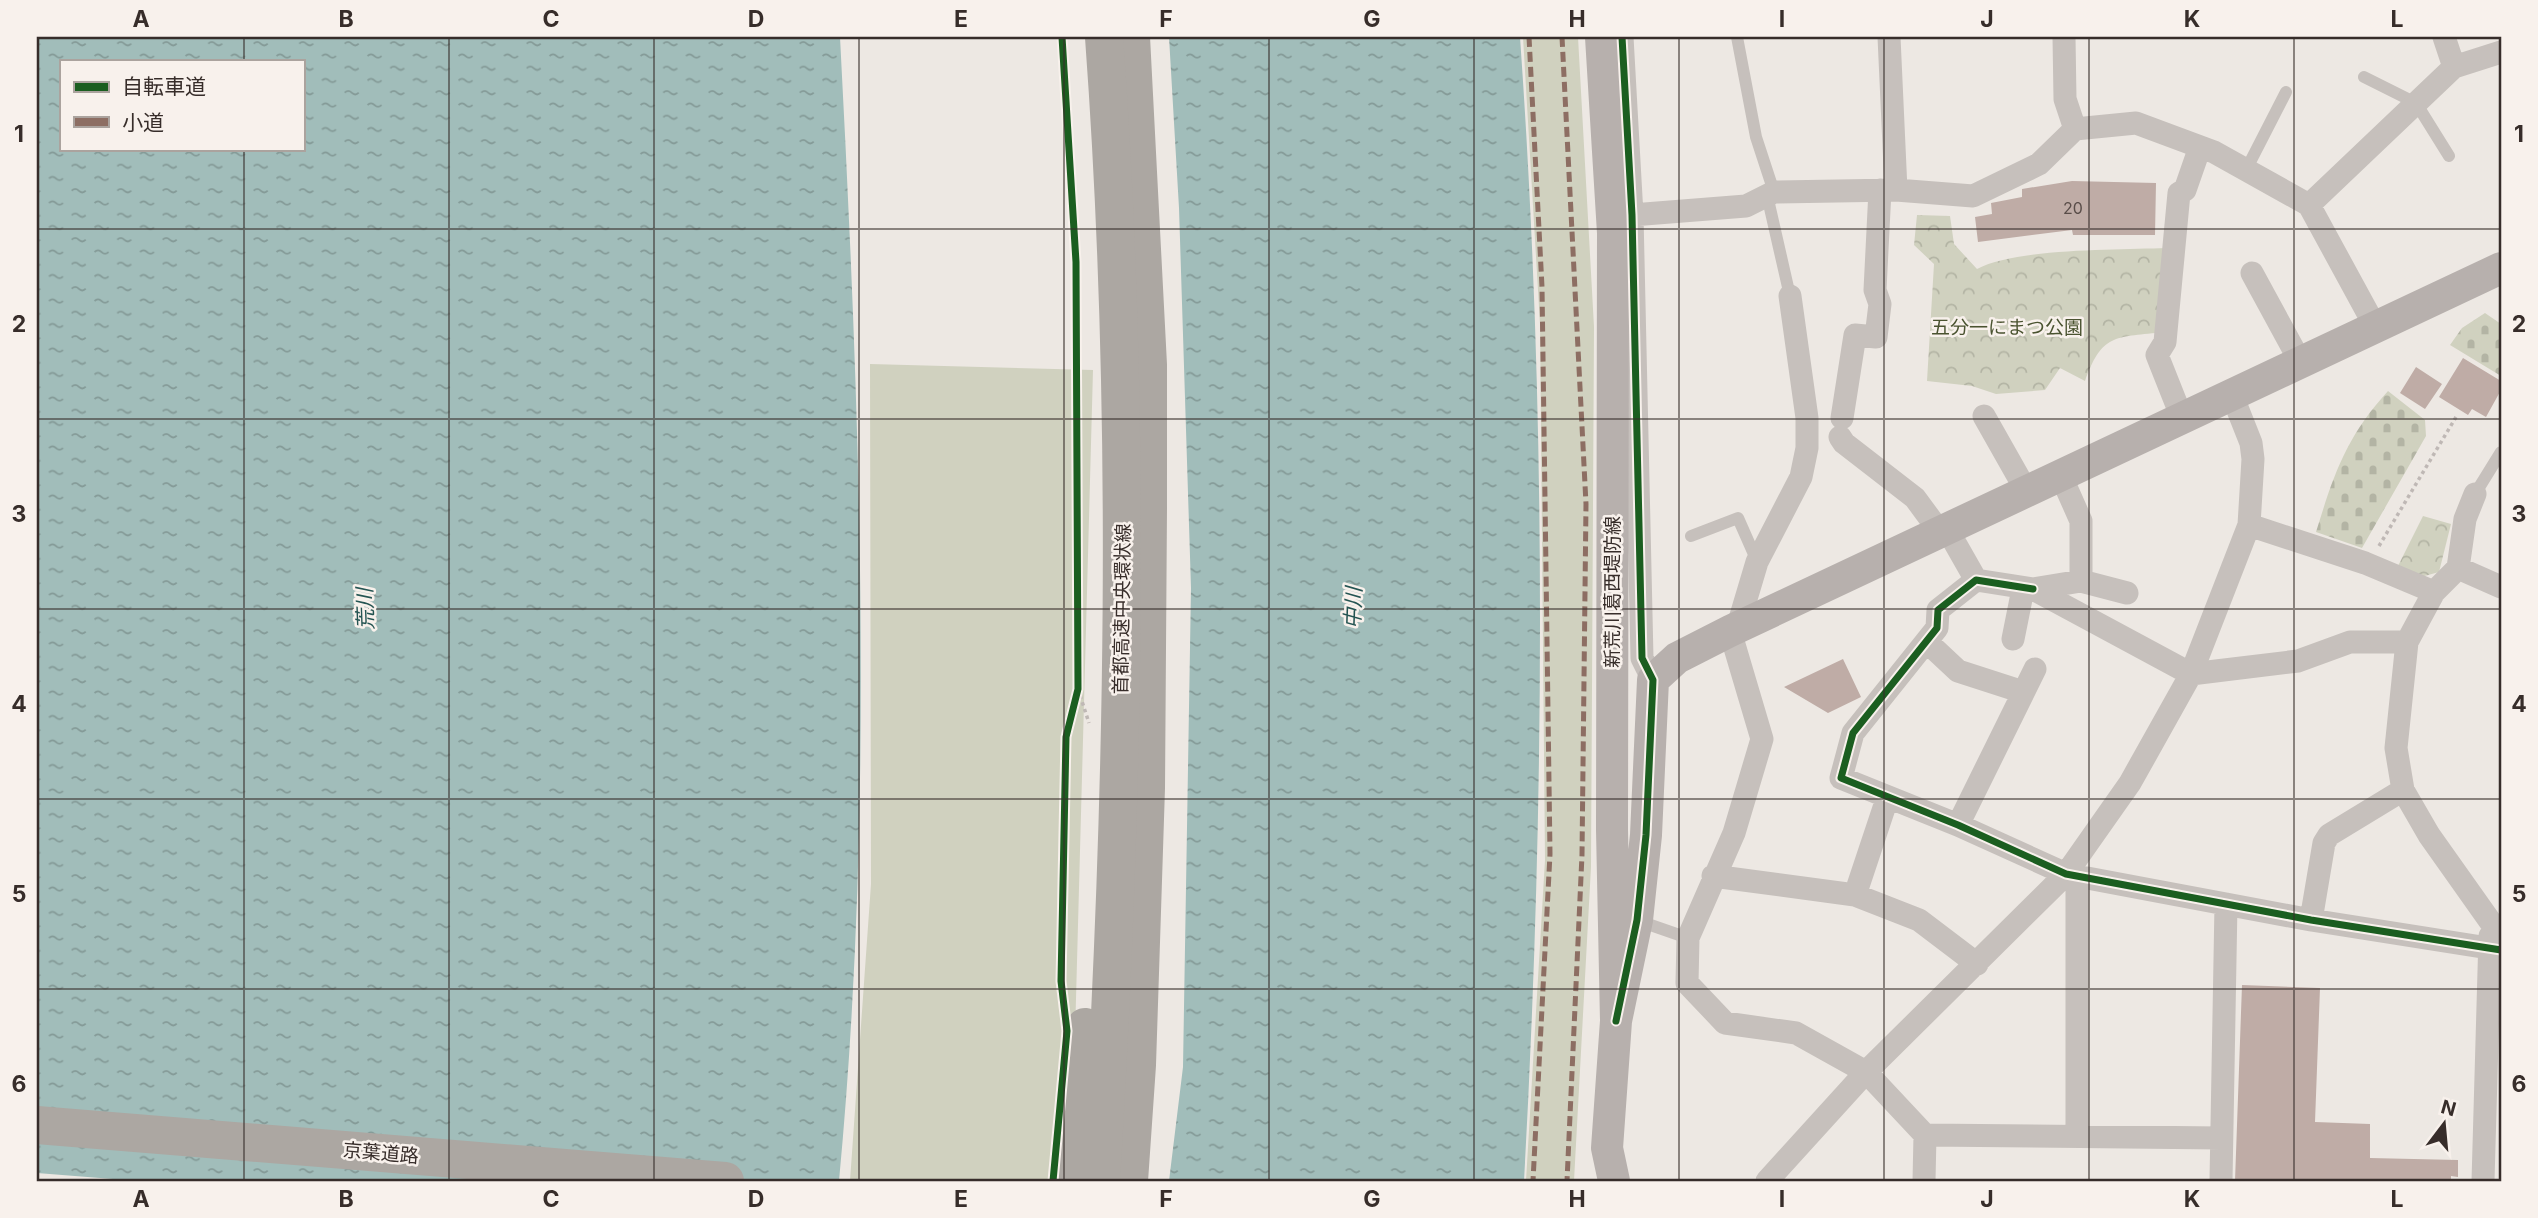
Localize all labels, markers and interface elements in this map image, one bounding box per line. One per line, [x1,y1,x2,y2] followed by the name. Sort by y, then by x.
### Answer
[132,5,150,33] text: A
[338,5,354,33] text: B
[542,5,560,33] text: C
[748,5,764,33] text: D
[954,5,968,33] text: E
[1159,5,1173,33] text: F
[1363,5,1381,33] text: G
[1568,5,1586,33] text: H
[1779,5,1785,33] text: I
[1980,5,1994,33] text: J
[2184,5,2200,33] text: K
[2390,5,2404,33] text: L
[60,60,304,150] legend
[122,74,206,99] text: 自転車道
[122,110,164,135] text: 小道
[14,120,24,148] text: 1
[2514,120,2524,148] text: 1
[2063,198,2083,218] house number: 20
[12,310,26,338] text: 2
[2512,310,2526,338] text: 2
[1931,316,2083,339] park label: 五分一にまつ公園
[12,500,26,528] text: 3
[2512,500,2526,528] text: 3
[1601,516,1624,668] street label: 新荒川葛西堤防線
[1109,523,1135,695] street label: 首都高速中央環状線
[1340,585,1366,629] water label: 中川
[352,586,378,630] water label: 荒川
[11,690,27,718] text: 4
[2511,690,2527,718] text: 4
[12,880,26,908] text: 5
[2512,880,2526,908] text: 5
[12,1070,26,1098] text: 6
[2512,1070,2526,1098] text: 6
[2408,1088,2478,1158] north arrow
[2438,1095,2459,1121] text: N
[342,1138,420,1168] street label: 京葉道路
[132,1185,150,1213] text: A
[338,1185,354,1213] text: B
[542,1185,560,1213] text: C
[748,1185,764,1213] text: D
[954,1185,968,1213] text: E
[1159,1185,1173,1213] text: F
[1363,1185,1381,1213] text: G
[1568,1185,1586,1213] text: H
[1779,1185,1785,1213] text: I
[1980,1185,1994,1213] text: J
[2184,1185,2200,1213] text: K
[2390,1185,2404,1213] text: L

